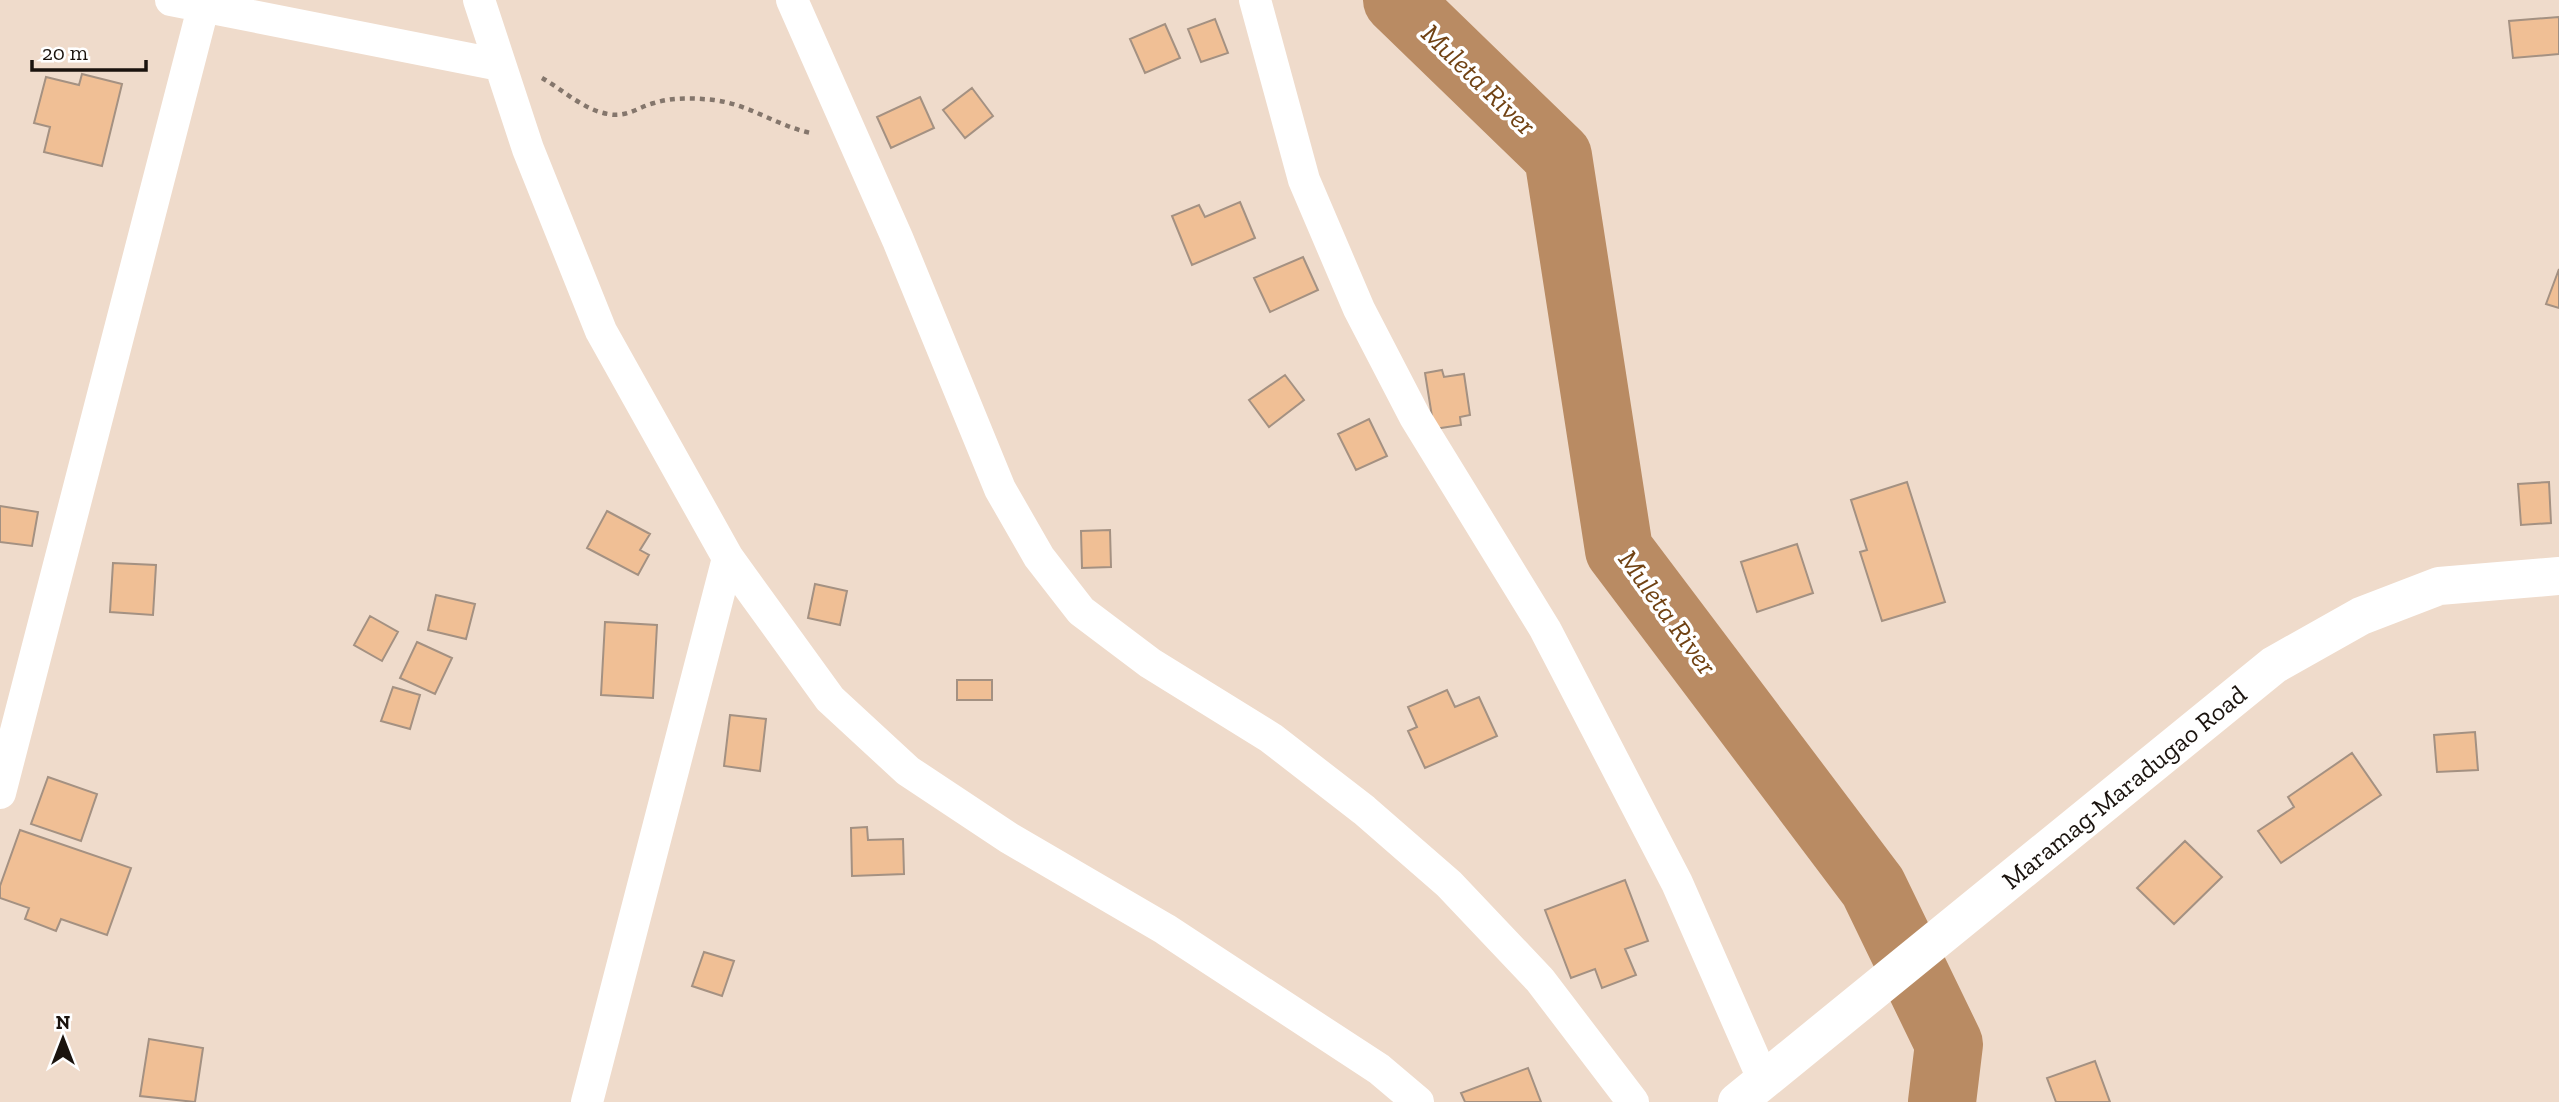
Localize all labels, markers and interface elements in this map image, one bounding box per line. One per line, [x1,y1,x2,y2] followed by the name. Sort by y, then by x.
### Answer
[1415,17,1543,142] water label: Muleta River
[32,28,145,72] scale bar
[42,40,88,65] text: 20 m
[1611,544,1724,681] water label: Muleta River
[1995,678,2253,896] street label: Maramag-Maradugao Road
[28,1004,98,1074] north arrow
[56,1011,70,1034] text: N

